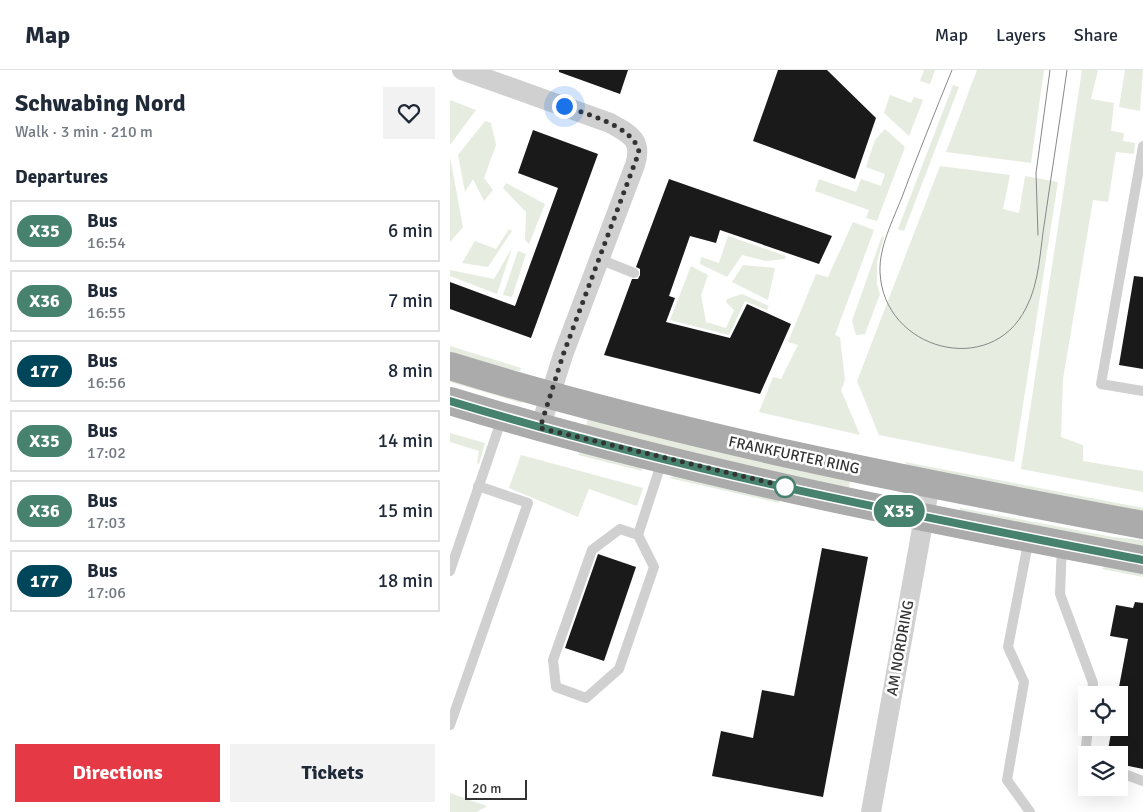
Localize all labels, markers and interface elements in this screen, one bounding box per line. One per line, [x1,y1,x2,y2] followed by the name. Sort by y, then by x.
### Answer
[25,20,70,50] text: Map
[935,24,968,46] text: Map
[996,24,1046,46] text: Layers
[1074,24,1118,46] text: Share
[383,87,435,139] button: heart
[15,88,186,118] text: Schwabing Nord
[552,94,577,119] your location
[15,122,153,142] text: Walk · 3 min · 210 m
[15,165,108,189] text: Departures
[87,209,118,233] text: Bus
[388,219,433,243] text: 6 min
[29,220,60,242] text: X35
[87,233,126,253] text: 16:54
[87,279,118,303] text: Bus
[388,289,433,313] text: 7 min
[29,290,60,312] text: X36
[87,303,126,323] text: 16:55
[87,349,118,373] text: Bus
[388,359,433,383] text: 8 min
[30,360,59,382] text: 177
[87,373,126,393] text: 16:56
[87,419,118,443] text: Bus
[378,429,433,453] text: 14 min
[29,430,60,452] text: X35
[727,432,861,478] street label: FRANKFURTER RING
[87,443,126,463] text: 17:02
[774,476,796,498] unlabelled marker
[87,489,118,513] text: Bus
[870,495,928,527] line badge: X35
[378,499,433,523] text: 15 min
[29,500,60,522] text: X36
[884,500,914,522] text: X35
[87,513,126,533] text: 17:03
[87,559,118,583] text: Bus
[378,569,433,593] text: 18 min
[30,570,59,592] text: 177
[87,583,126,603] text: 17:06
[883,599,917,697] street label: AM NORDRING
[1078,686,1128,796] map controls
[1078,686,1128,736] button: locate
[15,744,220,802] button: Directions
[230,744,435,802] button: Tickets
[1078,746,1128,796] button: layers
[465,777,528,800] scale bar
[472,780,501,797] text: 20 m

